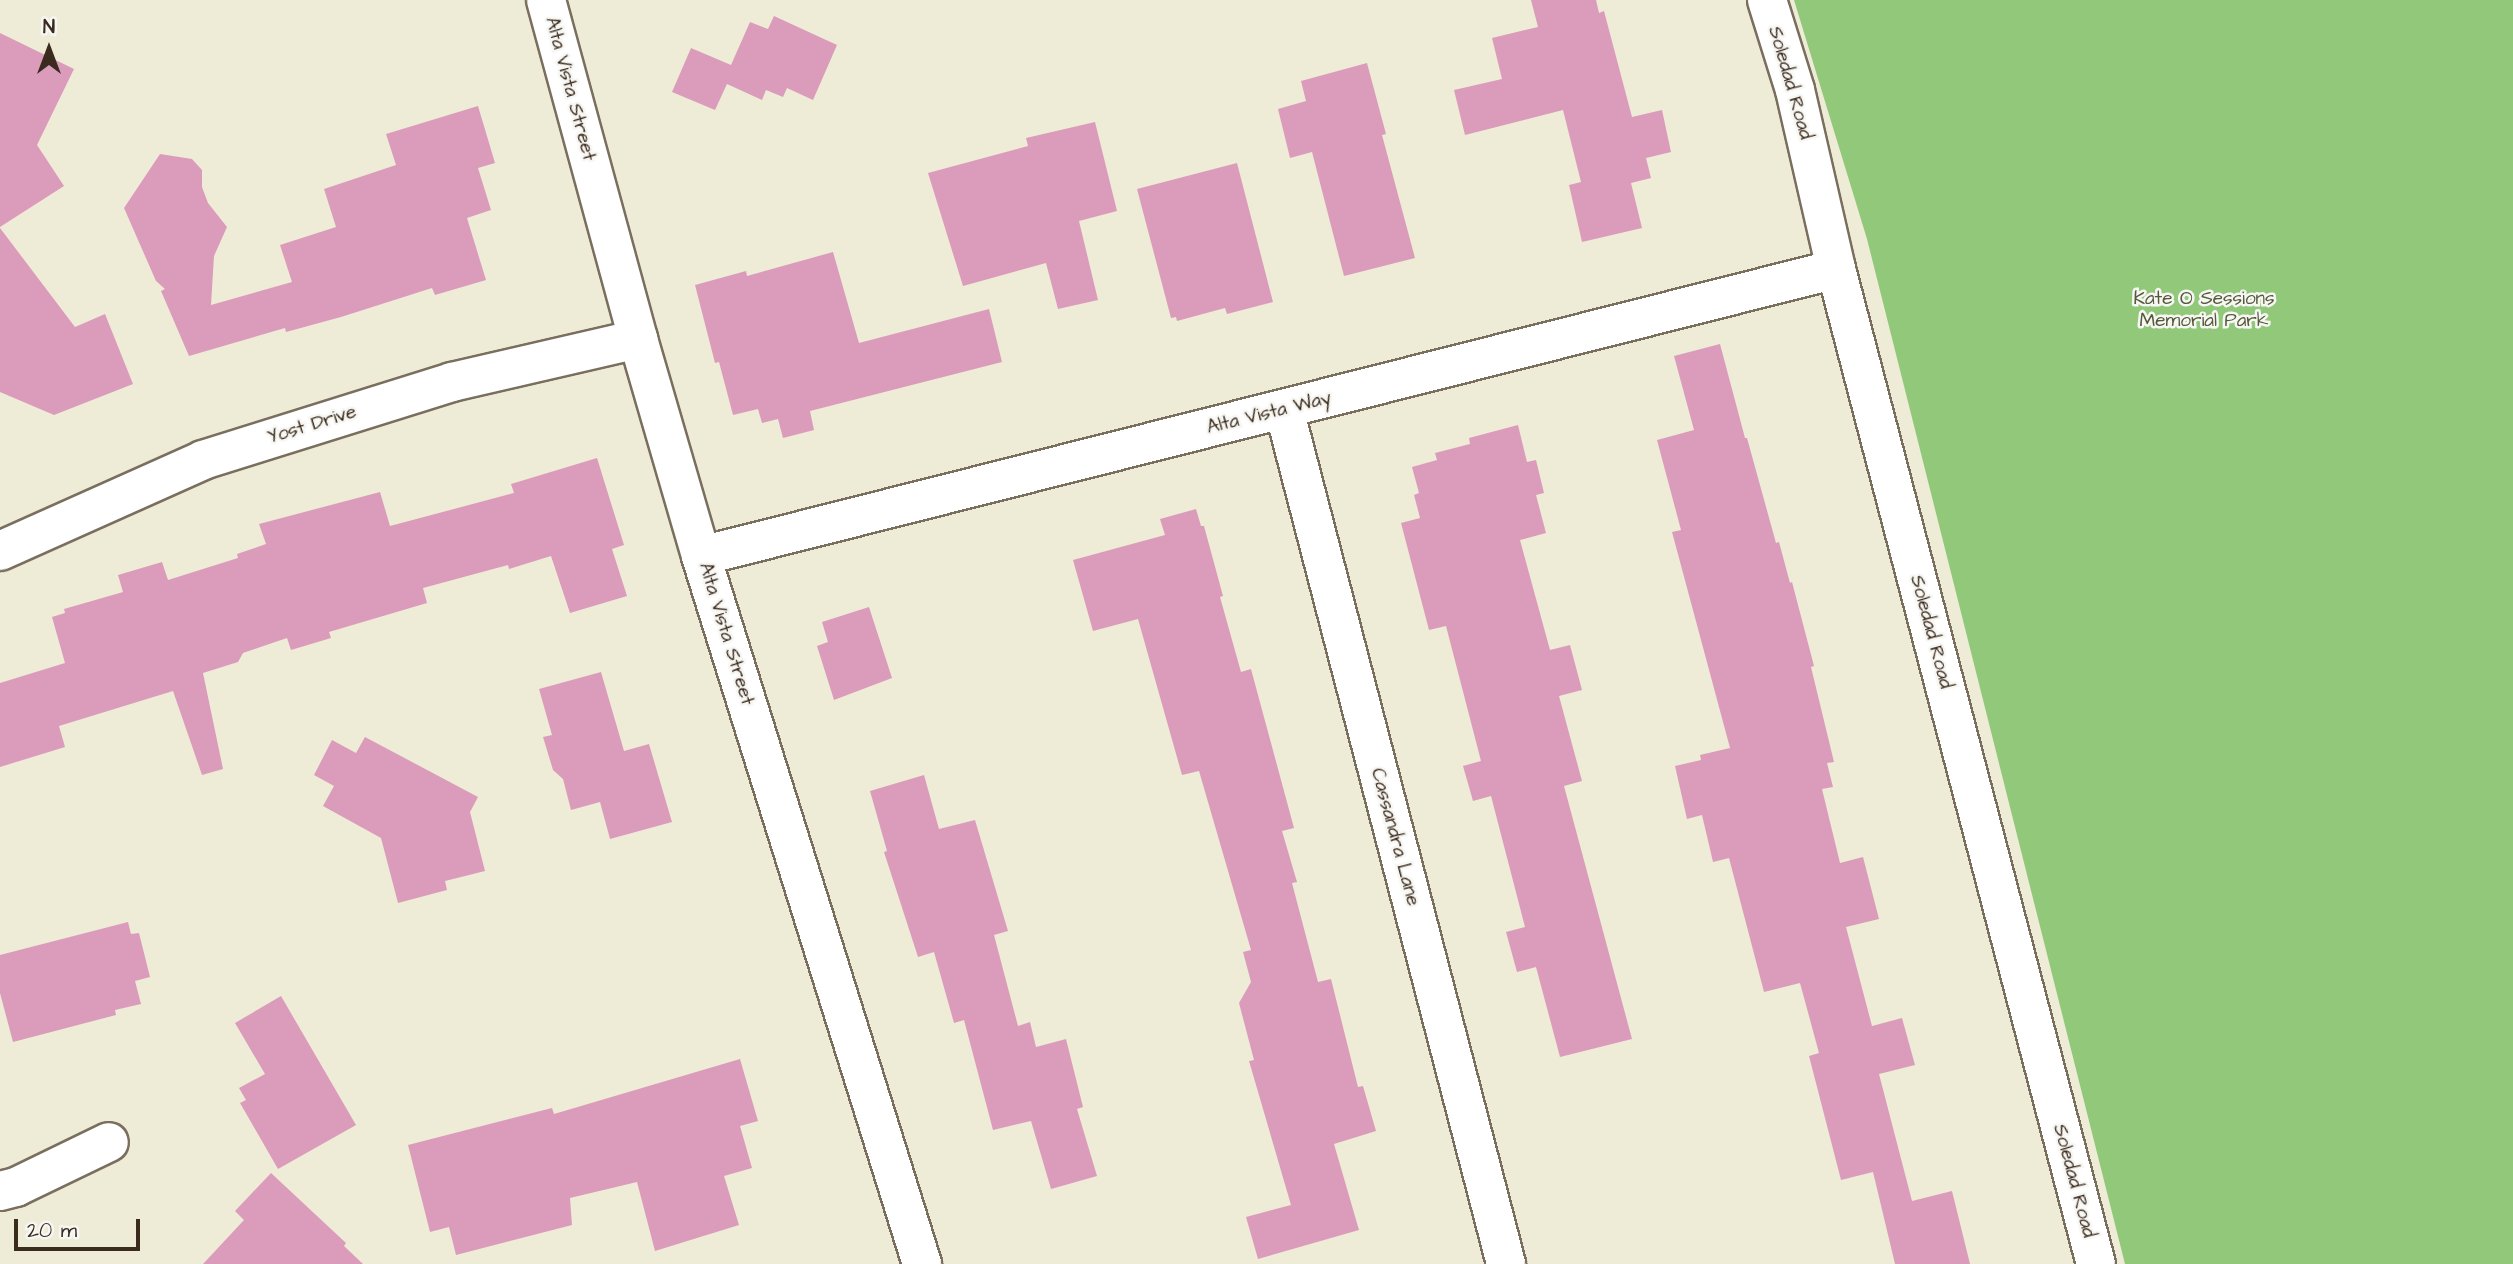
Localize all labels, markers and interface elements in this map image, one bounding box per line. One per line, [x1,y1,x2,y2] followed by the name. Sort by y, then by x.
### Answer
[14,14,84,84] north arrow
[43,14,55,41] text: N
[540,15,600,163] street label: Alta Vista Street
[1763,24,1817,142] street label: Soledad Road
[2133,288,2275,332] park label: Kate O Sessions Memorial Park
[1204,387,1334,439] street label: Alta Vista Way
[265,401,359,449] street label: Yost Drive
[693,560,759,708] street label: Alta Vista Street
[1905,573,1957,691] street label: Soledad Road
[1366,766,1424,908] street label: Cassandra Lane
[2048,1122,2100,1240] street label: Soledad Road
[18,1204,144,1248] scale bar
[27,1216,77,1245] text: 20 m

